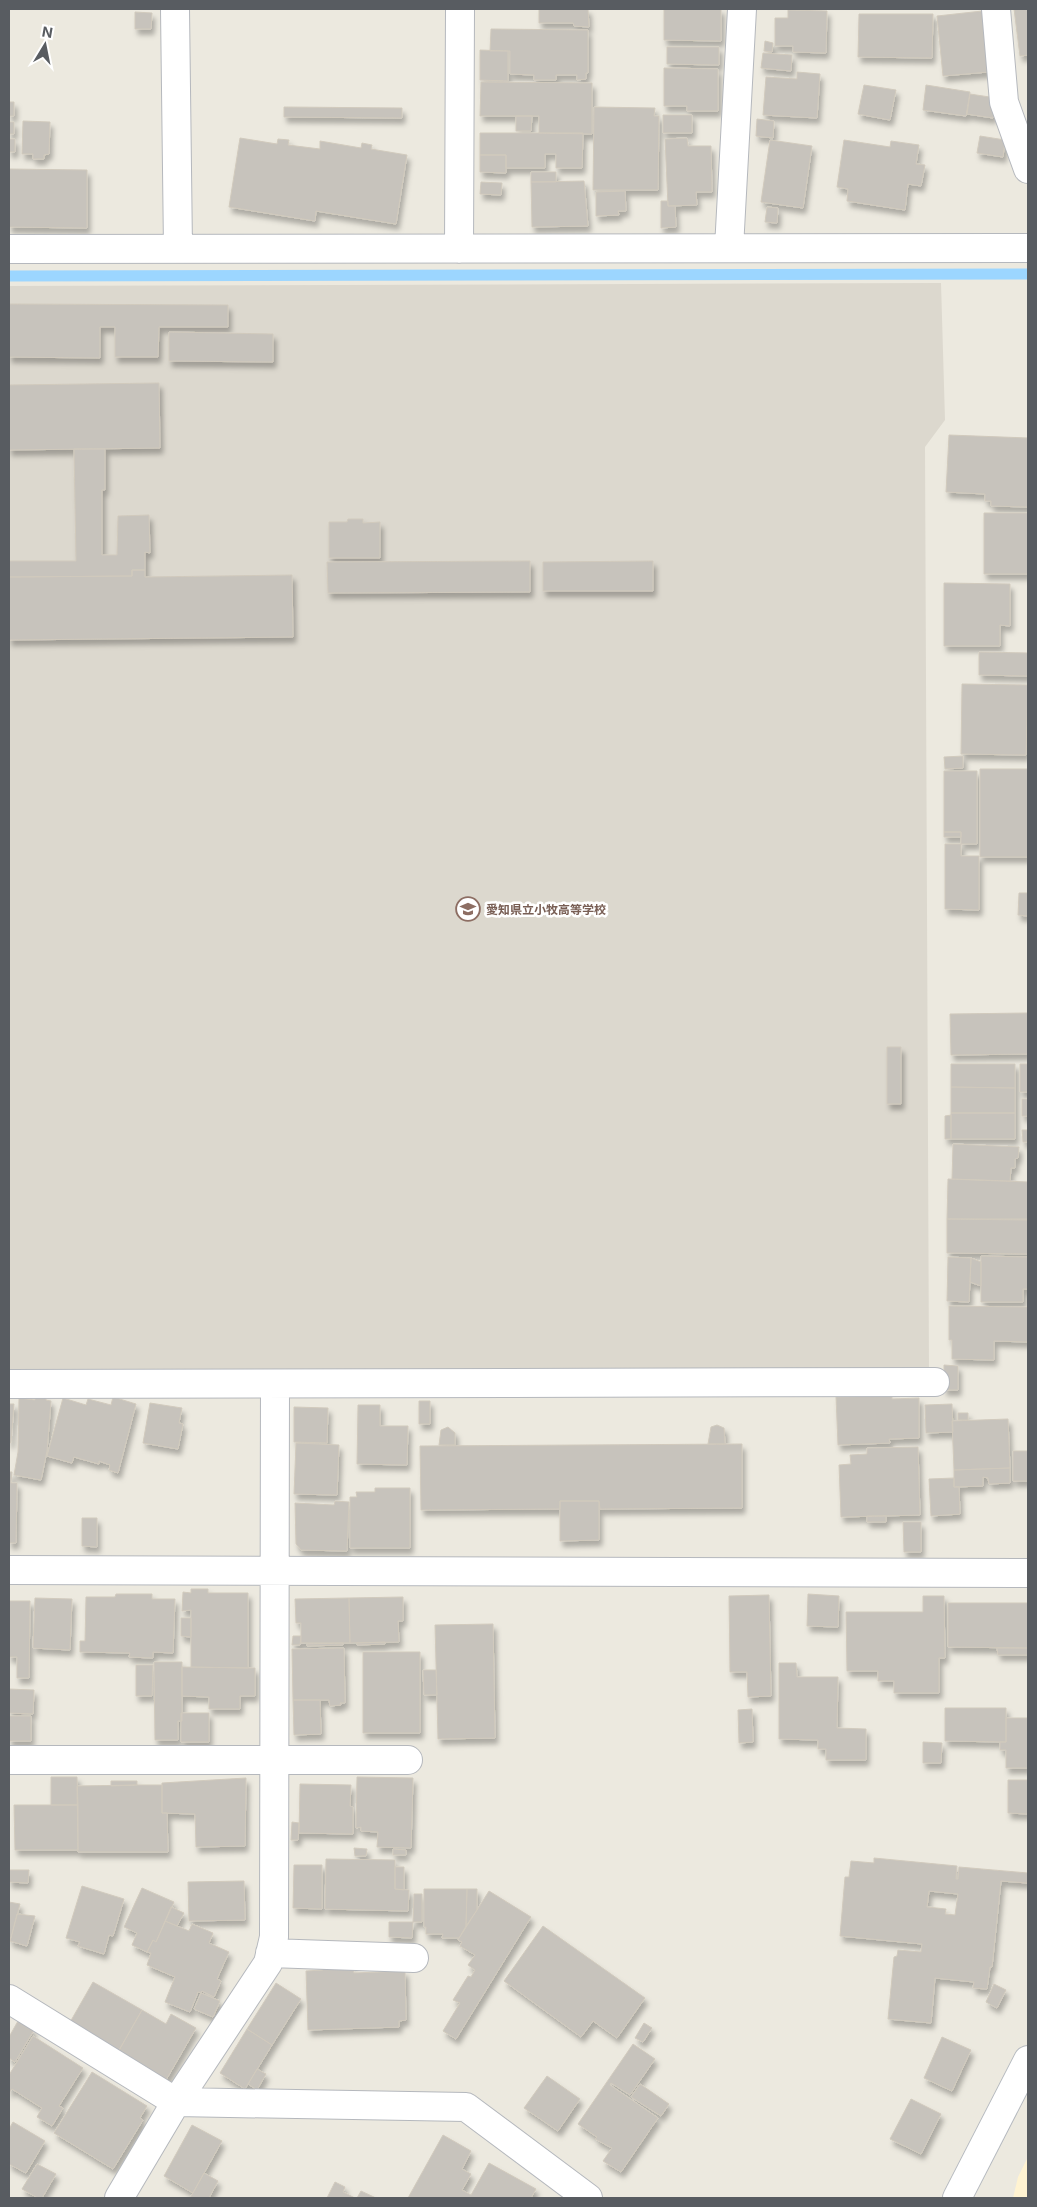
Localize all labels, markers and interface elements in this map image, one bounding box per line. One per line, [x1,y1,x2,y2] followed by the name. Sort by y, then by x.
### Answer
[20,20,70,70] north arrow
[41,22,54,41] text: N
[455,896,481,922] school or university icon: 愛知県立小牧高等学校
[486,902,606,917] place label: 愛知県立小牧高等学校

